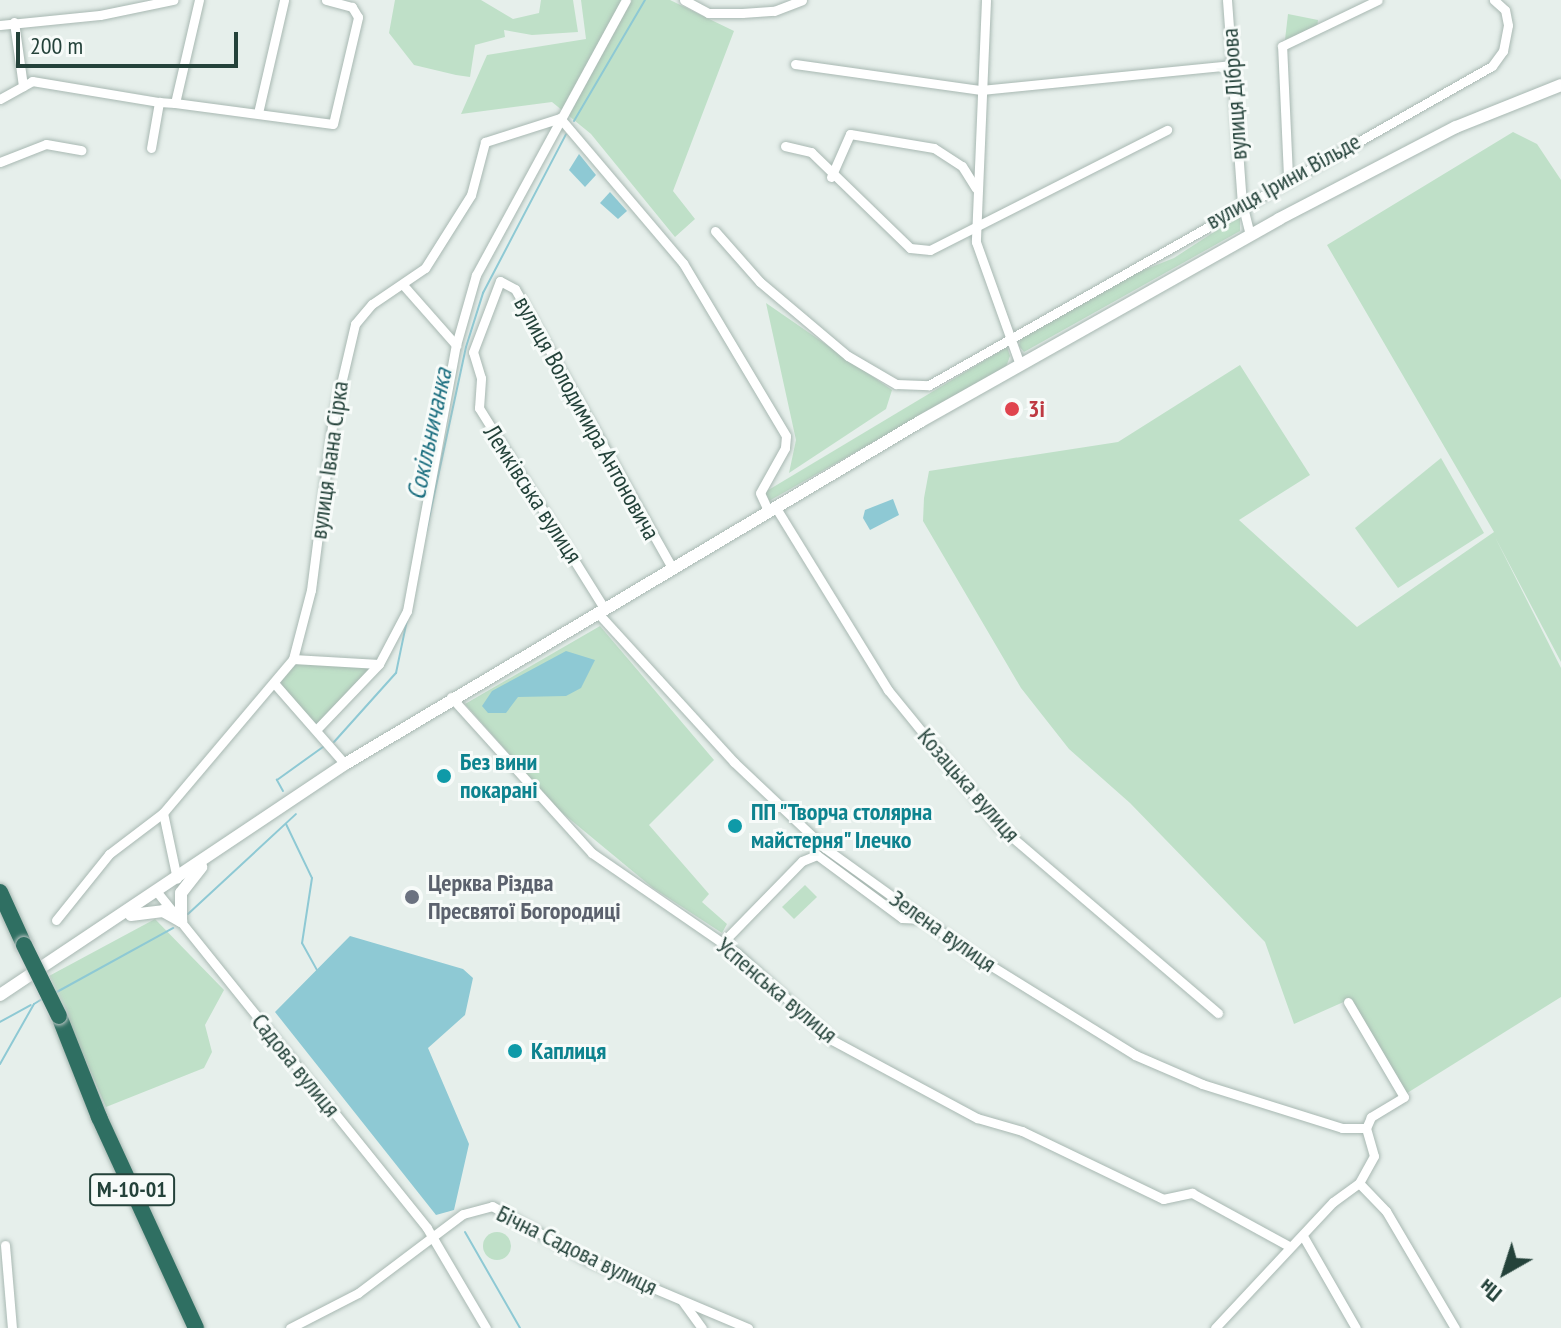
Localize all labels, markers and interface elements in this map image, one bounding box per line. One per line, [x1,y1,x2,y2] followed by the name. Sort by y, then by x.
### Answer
[20,16,242,66] scale bar
[1215,27,1253,161] street label: вулиця Діброва
[30,30,83,61] text: 200 m
[1201,127,1365,235] street label: вулиця Ірини Вільде
[508,291,666,545] street label: вулиця Володимира Антоновича
[400,365,458,503] water label: Сокільничанка
[304,379,354,541] street label: вулиця Івана Сірка
[1028,395,1045,423] place label: 3і
[1003,400,1021,418] marker: 3і
[478,420,588,568] street label: Лемківська вулиця
[912,722,1026,848] street label: Козацька вулиця
[460,748,538,804] place label: Без вини покарані
[435,767,453,785] marker: Без вини покарані
[751,798,934,854] place label: ПП "Творча столярна майстерня" Ілечко
[726,817,744,835] marker: ПП "Творча столярна майстерня" Ілечко
[428,869,621,925] place label: Церква Різдва Пресвятої Богородиці
[884,884,1002,978] street label: Зелена вулиця
[403,888,421,906] marker: Церква Різдва Пресвятої Богородиці
[711,931,843,1049] street label: Успенська вулиця
[246,1008,346,1122] street label: Садова вулиця
[531,1037,606,1065] place label: Каплиця
[506,1042,524,1060] marker: Каплиця
[88,1172,176,1208] road number: М-10-01
[492,1199,662,1301] street label: Бічна Садова вулиця
[1465,1232,1545,1312] north arrow
[1473,1273,1507,1308] text: Пн

